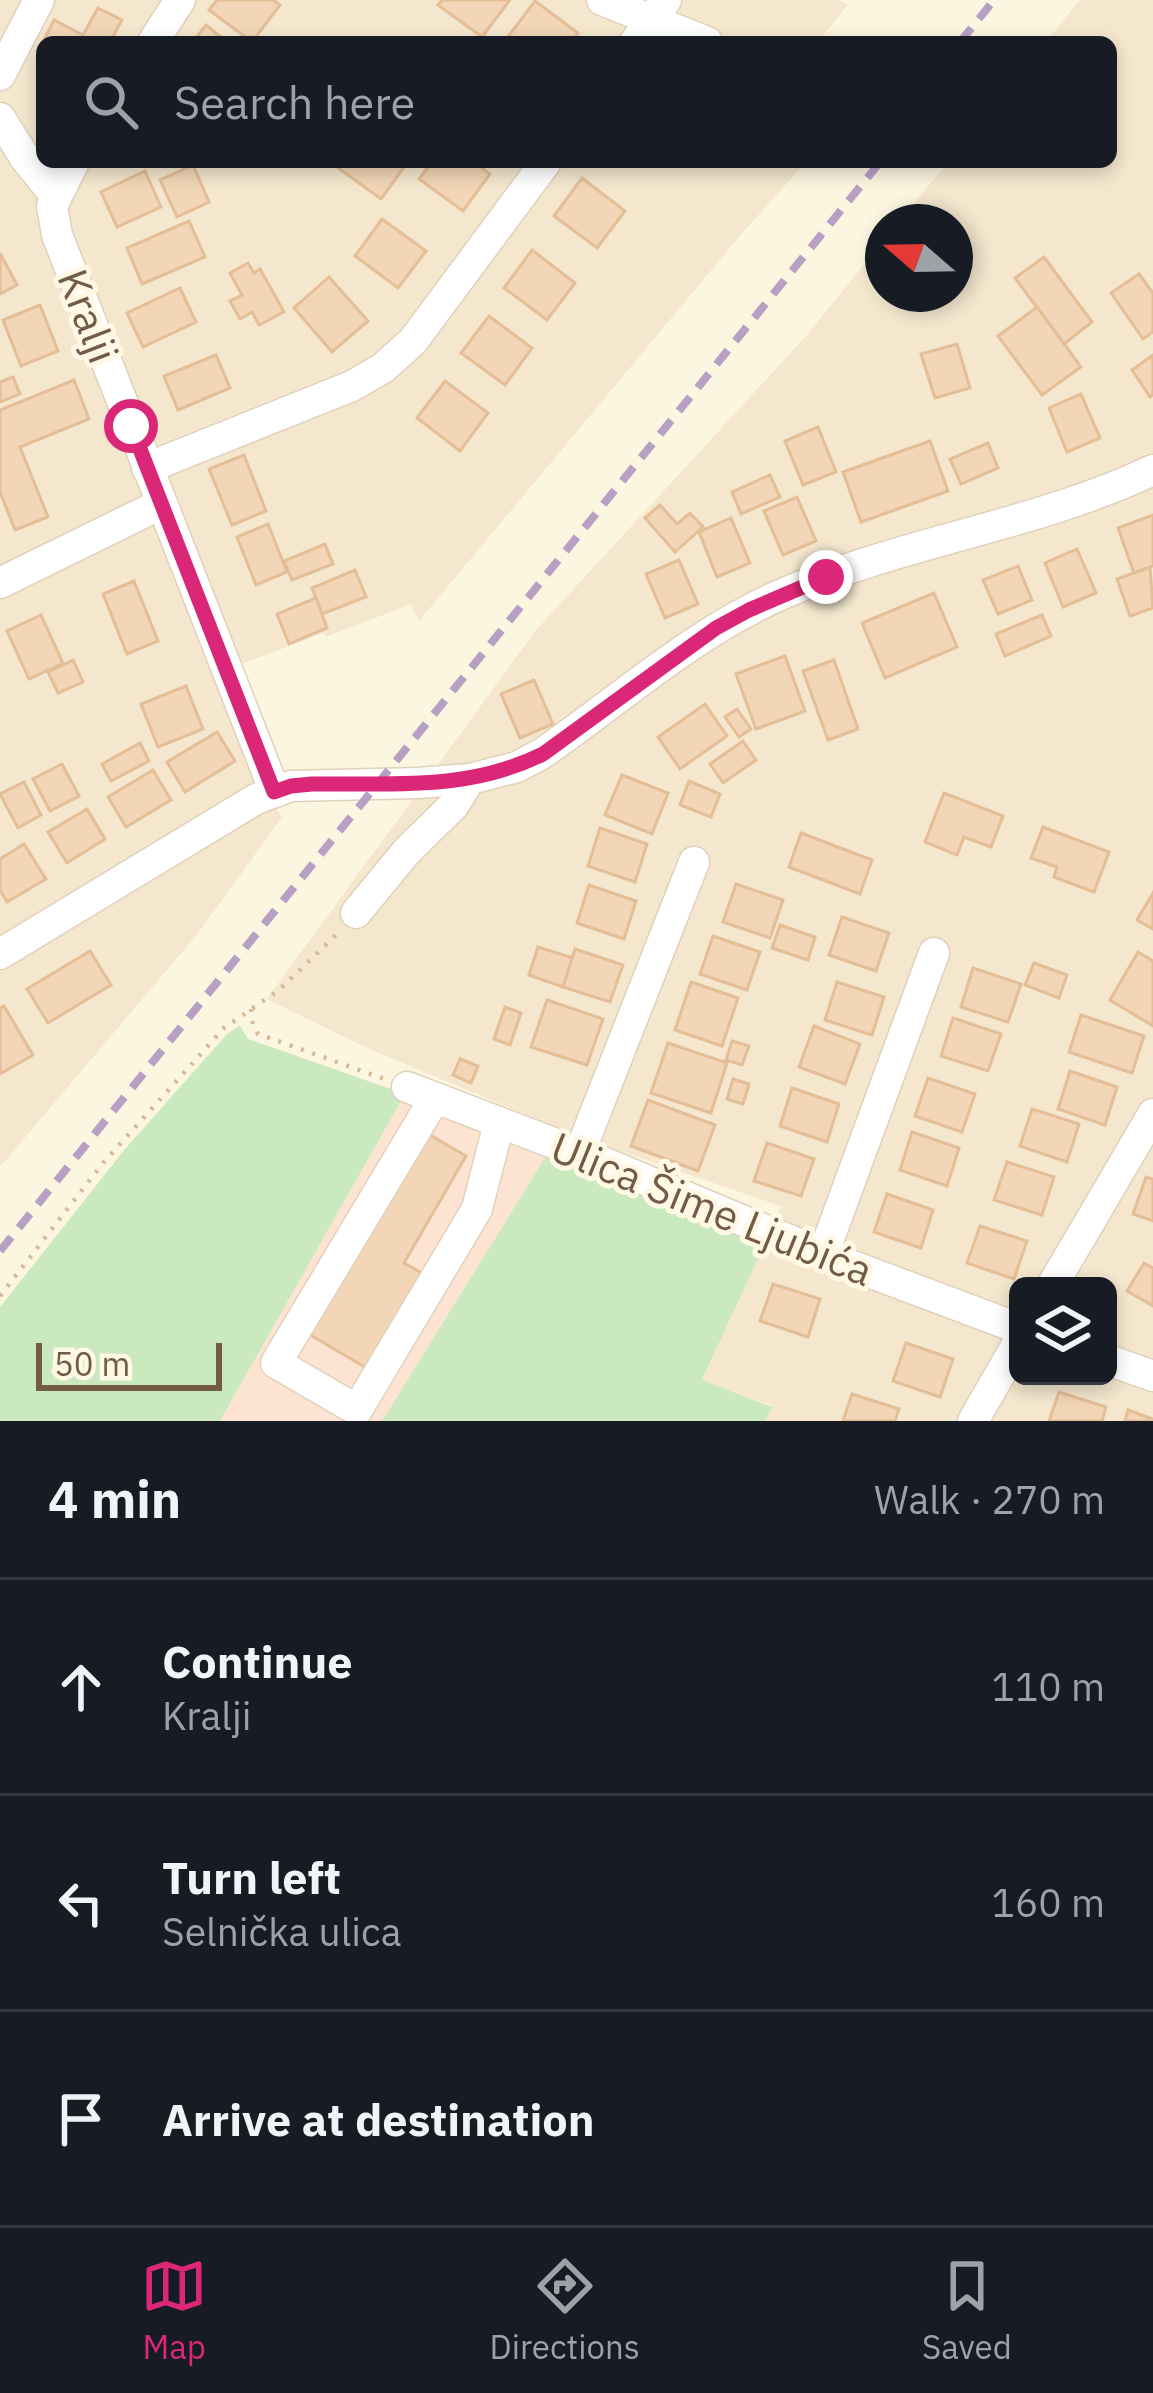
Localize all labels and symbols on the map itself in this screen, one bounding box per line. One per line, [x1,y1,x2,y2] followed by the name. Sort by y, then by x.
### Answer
[865,204,973,312] north arrow
[46,261,131,371] street label: Kralji
[104,399,158,453] route start
[799,550,853,604] route end
[543,1119,881,1298] street label: Ulica Šime Ljubića
[36,1337,222,1390] scale bar

